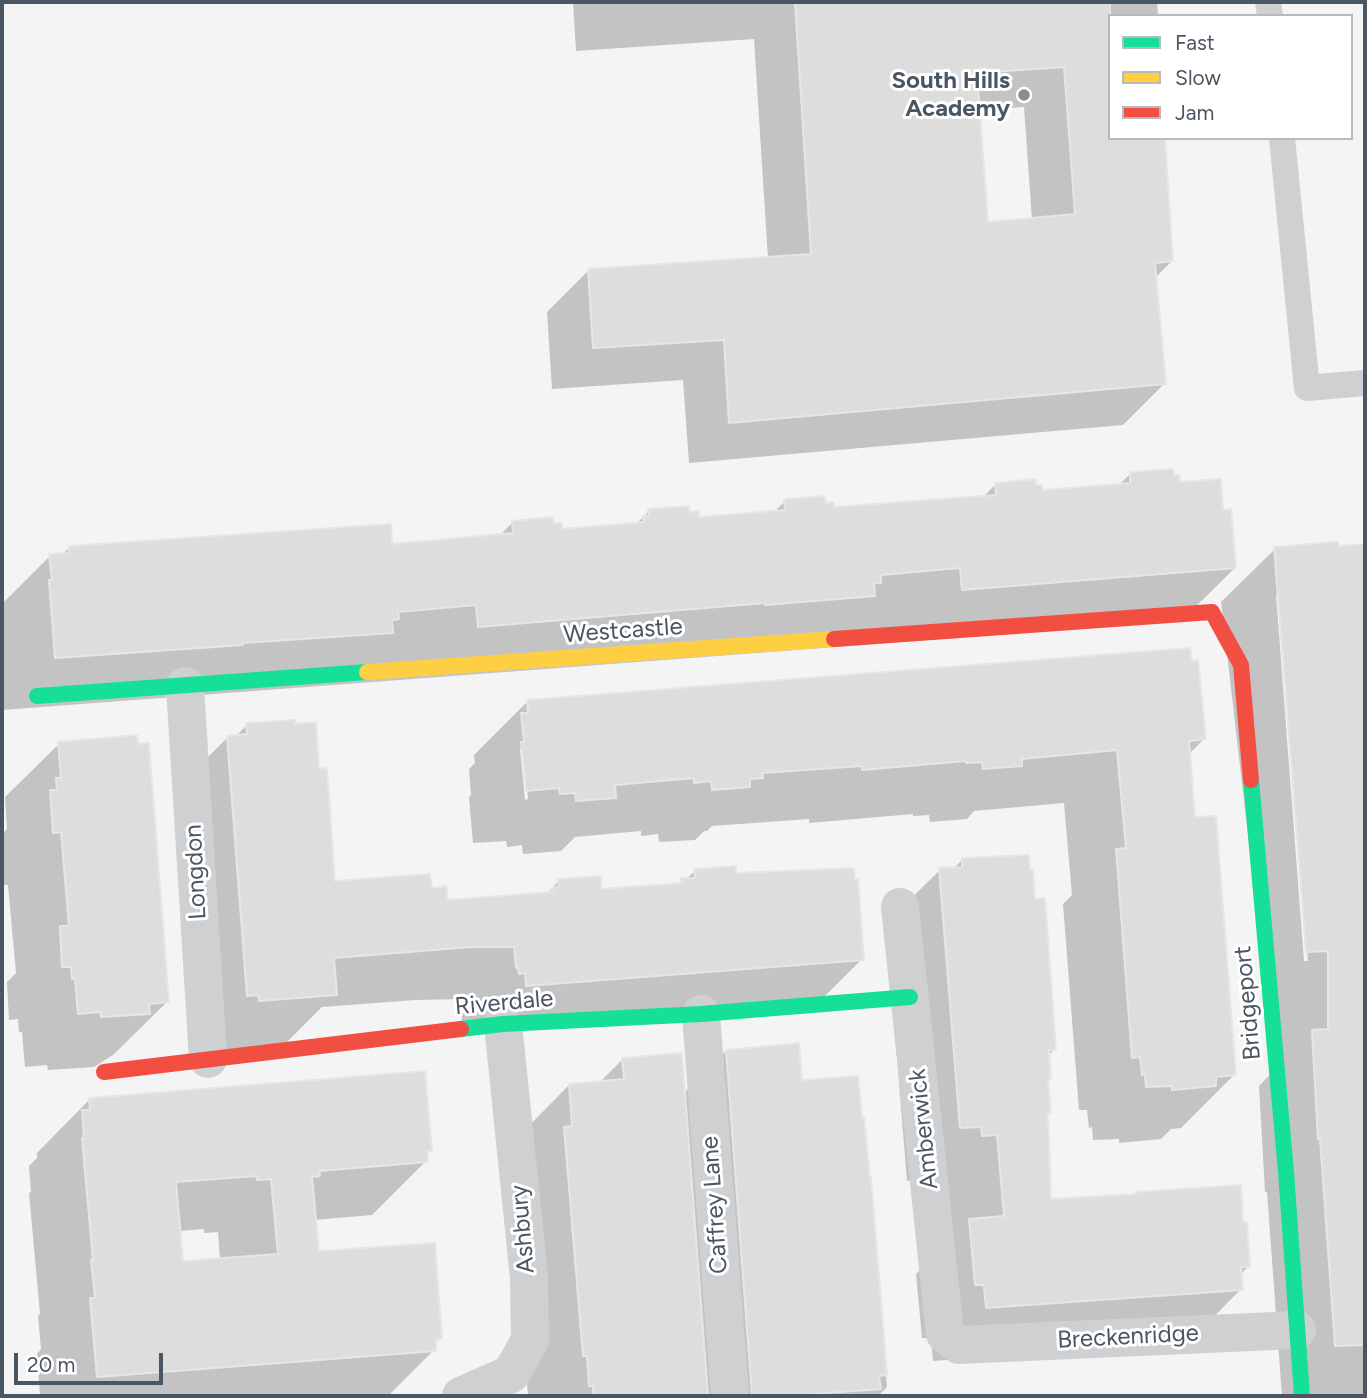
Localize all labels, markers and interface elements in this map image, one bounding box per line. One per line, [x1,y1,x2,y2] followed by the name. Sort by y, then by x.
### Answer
[1108,14,1353,140] legend
[1175,30,1215,55] text: Fast
[1175,65,1221,90] text: Slow
[892,67,1010,123] place label: South Hills Academy
[1016,87,1032,103] marker: South Hills Academy
[1175,100,1214,125] text: Jam
[563,612,683,650] street label: Westcastle
[179,824,213,920] street label: Longdon
[1229,945,1267,1061] street label: Bridgeport
[454,984,554,1022] street label: Riverdale
[903,1067,945,1191] street label: Amberwick
[696,1135,734,1275] street label: Caffrey Lane
[505,1183,541,1275] street label: Ashbury
[1057,1319,1199,1355] street label: Breckenridge
[18,1338,166,1382] scale bar
[27,1352,75,1377] text: 20 m

